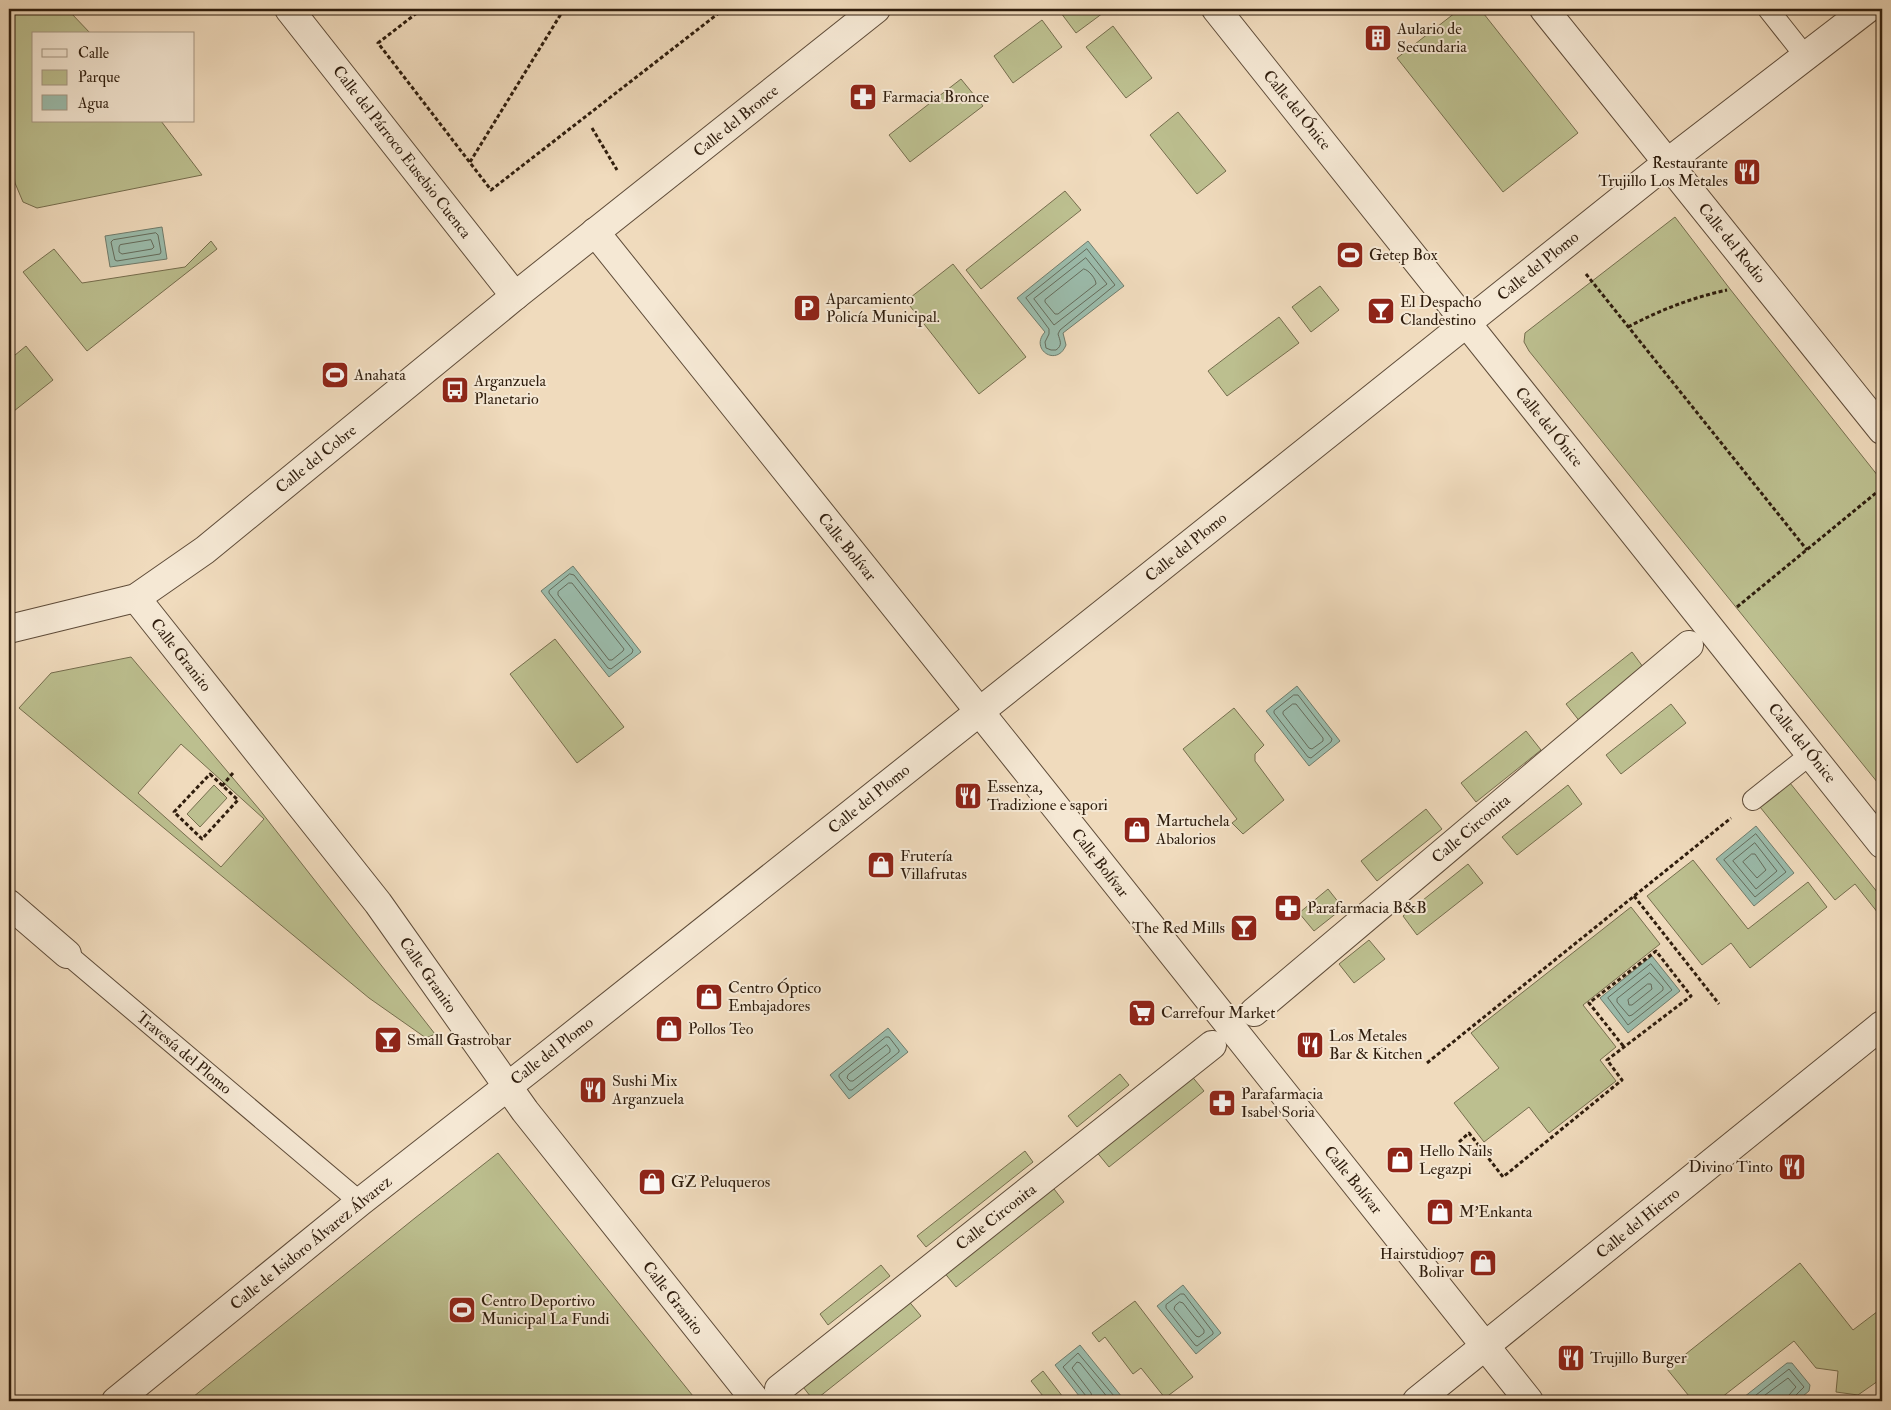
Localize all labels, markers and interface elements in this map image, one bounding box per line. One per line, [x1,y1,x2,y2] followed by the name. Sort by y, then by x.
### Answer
[1396,19,1467,57] place label: Aulario de Secundaria
[1363,23,1393,53] building icon: Aulario de Secundaria
[32,32,195,122] legend
[78,44,109,63] text: Calle
[328,62,476,243] street label: Calle del Párroco Eusebio Cuenca
[1259,65,1336,154] street label: Calle del Ónice
[78,68,120,87] text: Parque
[689,80,783,161] street label: Calle del Bronce
[848,82,878,112] pharmacy icon: Farmacia Bronce
[882,87,989,107] place label: Farmacia Bronce
[77,94,110,113] text: Agua
[1598,153,1728,191] place label: Restaurante Trujillo Los Metales
[1732,157,1762,187] restaurant icon: Restaurante Trujillo Los Metales
[1694,199,1771,287] street label: Calle del Rodio
[1493,227,1583,305] street label: Calle del Plomo
[1335,240,1365,270] sports icon: Getep Box
[1369,245,1438,266] place label: Getep Box
[825,289,940,328] place label: Aparcamiento Policía Municipal.
[1400,292,1482,330] place label: El Despacho Clandestino
[792,293,822,323] parking icon: Aparcamiento Policía Municipal.
[1366,296,1396,326] bar icon: El Despacho Clandestino
[320,360,350,390] sports icon: Anahata
[353,365,406,385] place label: Anahata
[473,371,547,409] place label: Arganzuela Planetario
[440,375,470,405] bus stop icon: Arganzuela Planetario
[1511,382,1588,471] street label: Calle del Ónice
[272,420,361,498] street label: Calle del Cobre
[1141,508,1231,586] street label: Calle del Plomo
[813,509,881,585] street label: Calle Bolívar
[146,614,216,696] street label: Calle Granito
[1764,698,1841,787] street label: Calle del Ónice
[824,760,914,838] street label: Calle del Plomo
[987,777,1108,816] place label: Essenza, Tradizione e sapori
[953,781,983,811] restaurant icon: Essenza, Tradizione e sapori
[1428,790,1515,868] street label: Calle Circonita
[1155,811,1230,849] place label: Martuchela Abalorios
[1122,815,1152,845] shop icon: Martuchela Abalorios
[1067,824,1133,902] street label: Calle Bolívar
[900,846,967,884] place label: Frutería Villafrutas
[866,850,896,880] shop icon: Frutería Villafrutas
[1273,893,1303,923] pharmacy icon: Parafarmacia B&B
[1307,898,1427,918] place label: Parafarmacia B&B
[1229,913,1259,943] bar icon: The Red Mills
[1132,918,1225,938] place label: The Red Mills
[395,933,461,1017] street label: Calle Granito
[728,977,822,1016] place label: Centro Óptico Embajadores
[694,982,724,1012] shop icon: Centro Óptico Embajadores
[1127,998,1157,1028] supermarket icon: Carrefour Market
[1161,1003,1275,1023] place label: Carrefour Market
[132,1007,236,1099] street label: Travesía del Plomo
[507,1012,598,1090] street label: Calle del Plomo
[654,1014,684,1044] shop icon: Pollos Teo
[688,1019,754,1039] place label: Pollos Teo
[373,1025,403,1055] bar icon: Small Gastrobar
[1329,1026,1422,1064] place label: Los Metales Bar & Kitchen
[407,1030,511,1050] place label: Small Gastrobar
[1295,1030,1325,1060] restaurant icon: Los Metales Bar & Kitchen
[611,1071,685,1109] place label: Sushi Mix Arganzuela
[578,1075,608,1105] restaurant icon: Sushi Mix Arganzuela
[1241,1084,1324,1122] place label: Parafarmacia Isabel Soria
[1207,1088,1237,1118] pharmacy icon: Parafarmacia Isabel Soria
[1419,1141,1492,1180] place label: Hello Nails Legazpi
[1319,1142,1387,1218] street label: Calle Bolívar
[1385,1145,1415,1175] shop icon: Hello Nails Legazpi
[1777,1152,1807,1182] restaurant icon: Divino Tinto
[1688,1157,1773,1177] place label: Divino Tinto
[637,1167,667,1197] shop icon: GZ Peluqueros
[225,1171,396,1314] street label: Calle de Isidoro Álvarez Álvarez
[671,1172,770,1192] place label: GZ Peluqueros
[952,1179,1040,1255] street label: Calle Circonita
[1592,1183,1684,1263] street label: Calle del Hierro
[1425,1197,1455,1227] shop icon: M'Enkanta
[1459,1202,1533,1222] place label: M'Enkanta
[1380,1244,1465,1282] place label: Hairstudio97 Bolivar
[1468,1248,1498,1278] shop icon: Hairstudio97 Bolivar
[638,1257,708,1339] street label: Calle Granito
[481,1291,610,1330] place label: Centro Deportivo Municipal La Fundi
[447,1295,477,1325] sports icon: Centro Deportivo Municipal La Fundi
[1556,1343,1586,1373] restaurant icon: Trujillo Burger
[1590,1348,1687,1368] place label: Trujillo Burger

